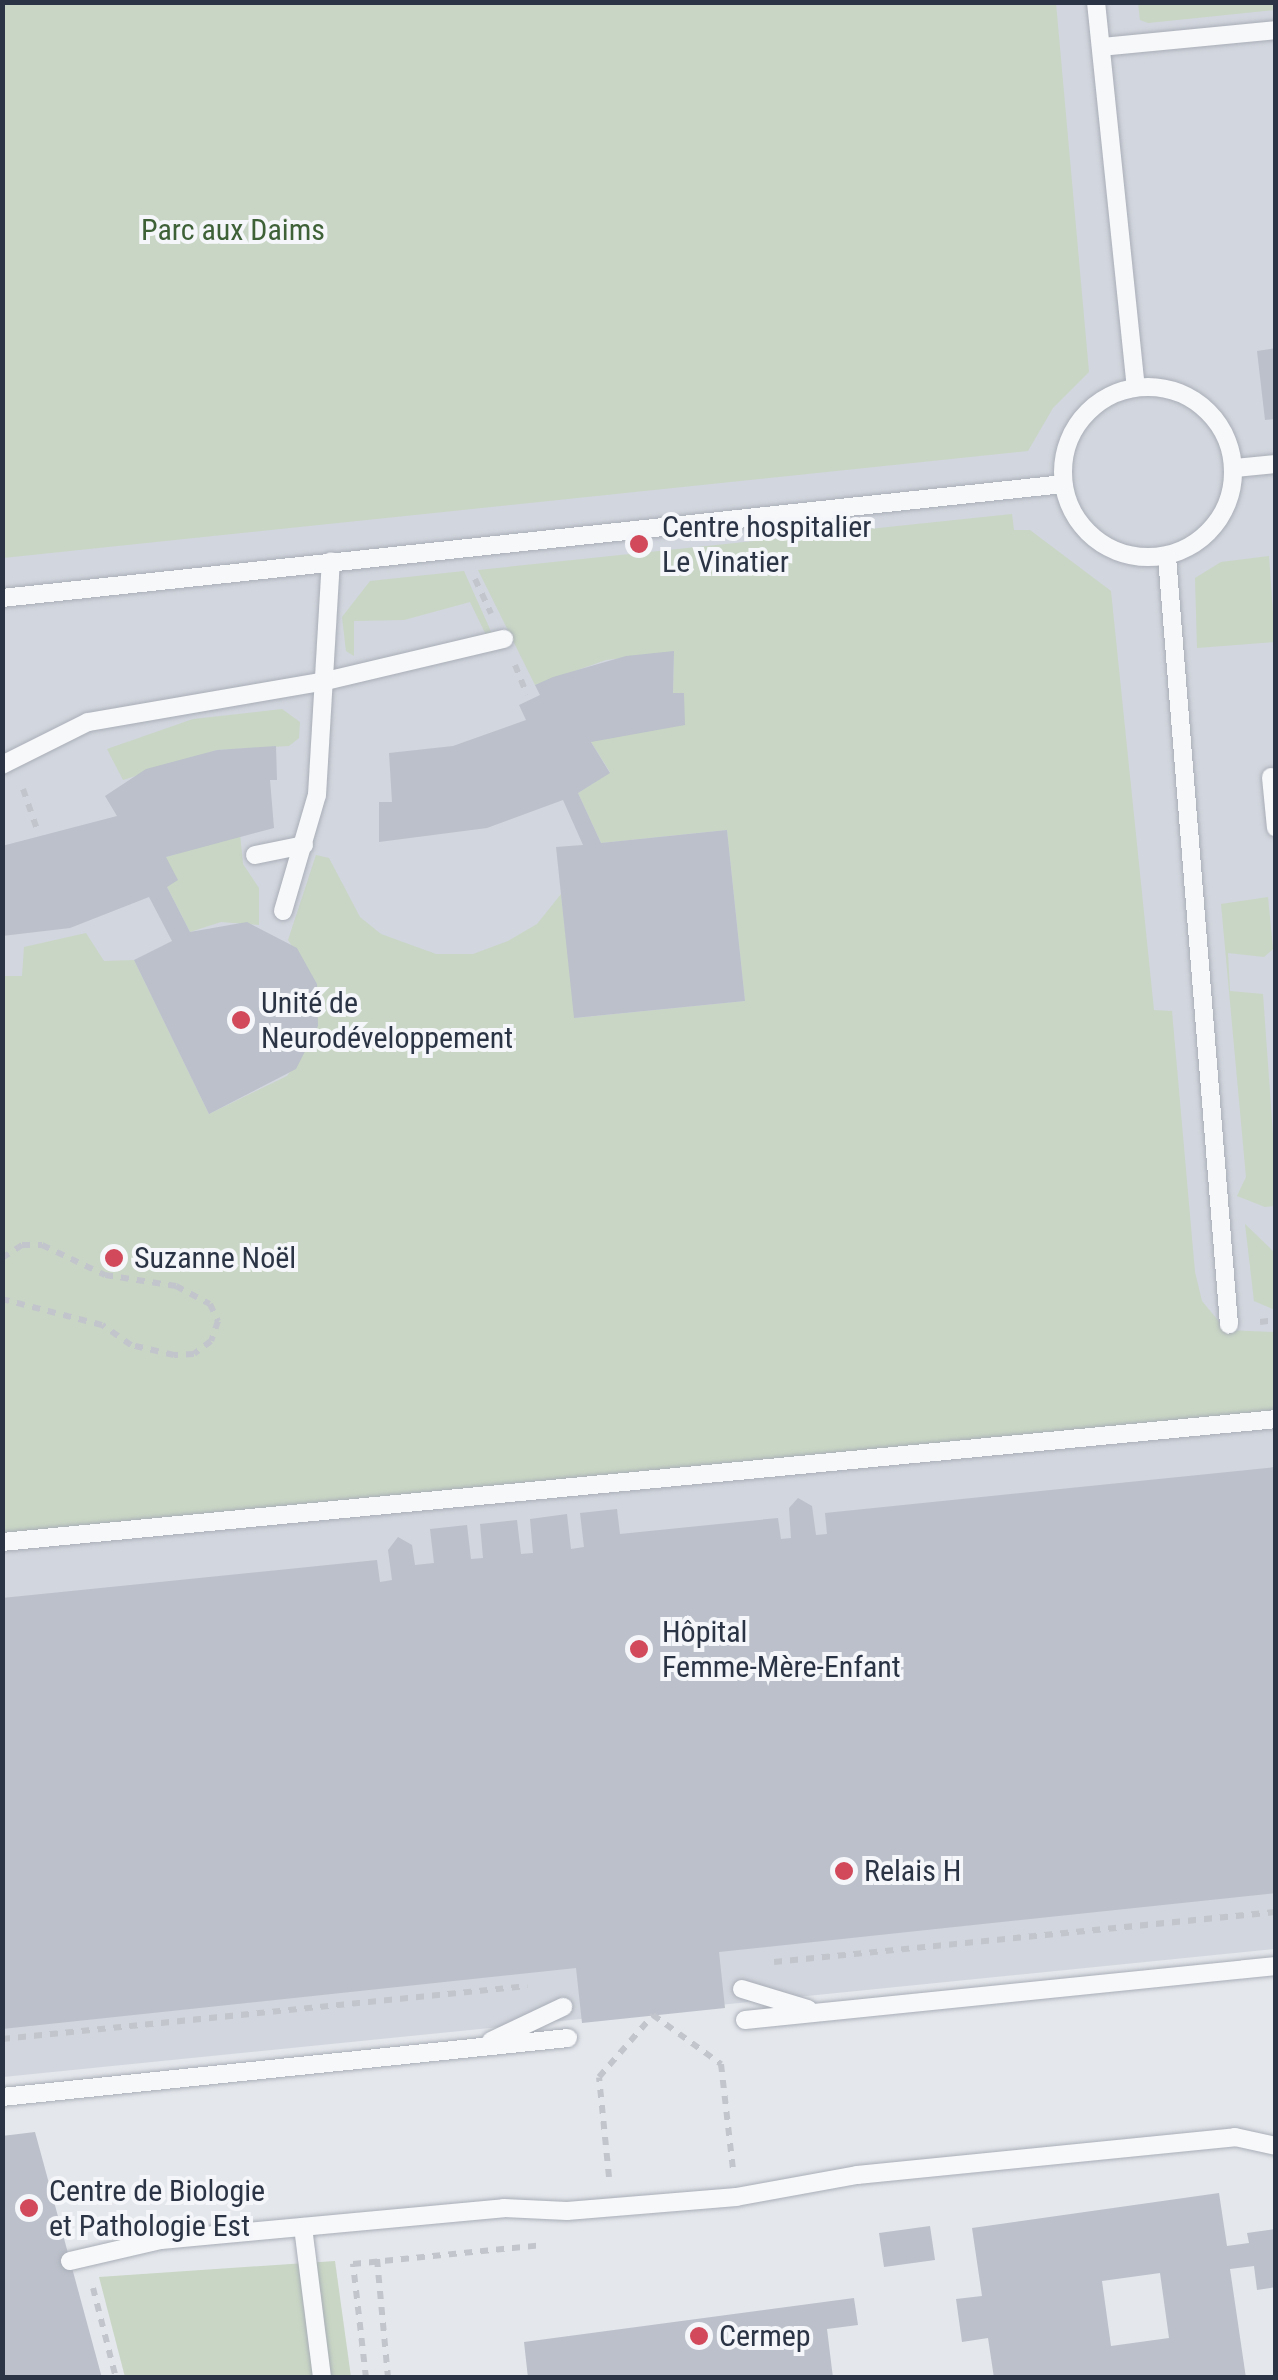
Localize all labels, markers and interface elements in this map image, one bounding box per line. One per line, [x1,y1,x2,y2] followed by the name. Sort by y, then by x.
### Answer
[141,212,325,248] park label: Parc aux Daims
[662,509,871,580] place label: Centre hospitalier Le Vinatier
[626,531,652,557] marker: Centre hospitalier Le Vinatier
[261,985,513,1056] place label: Unité de Neurodéveloppement
[230,1009,252,1031] marker: Unité de Neurodéveloppement
[134,1240,296,1276] place label: Suzanne Noël
[103,1247,125,1269] marker: Suzanne Noël
[662,1614,901,1684] place label: Hôpital Femme-Mère-Enfant
[626,1636,652,1662] marker: Hôpital Femme-Mère-Enfant
[864,1853,961,1889] place label: Relais H
[833,1860,855,1882] marker: Relais H
[49,2173,265,2244] place label: Centre de Biologie et Pathologie Est
[18,2197,40,2219] marker: Centre de Biologie et Pathologie Est
[719,2318,811,2354] place label: Cermep
[688,2325,710,2347] marker: Cermep

